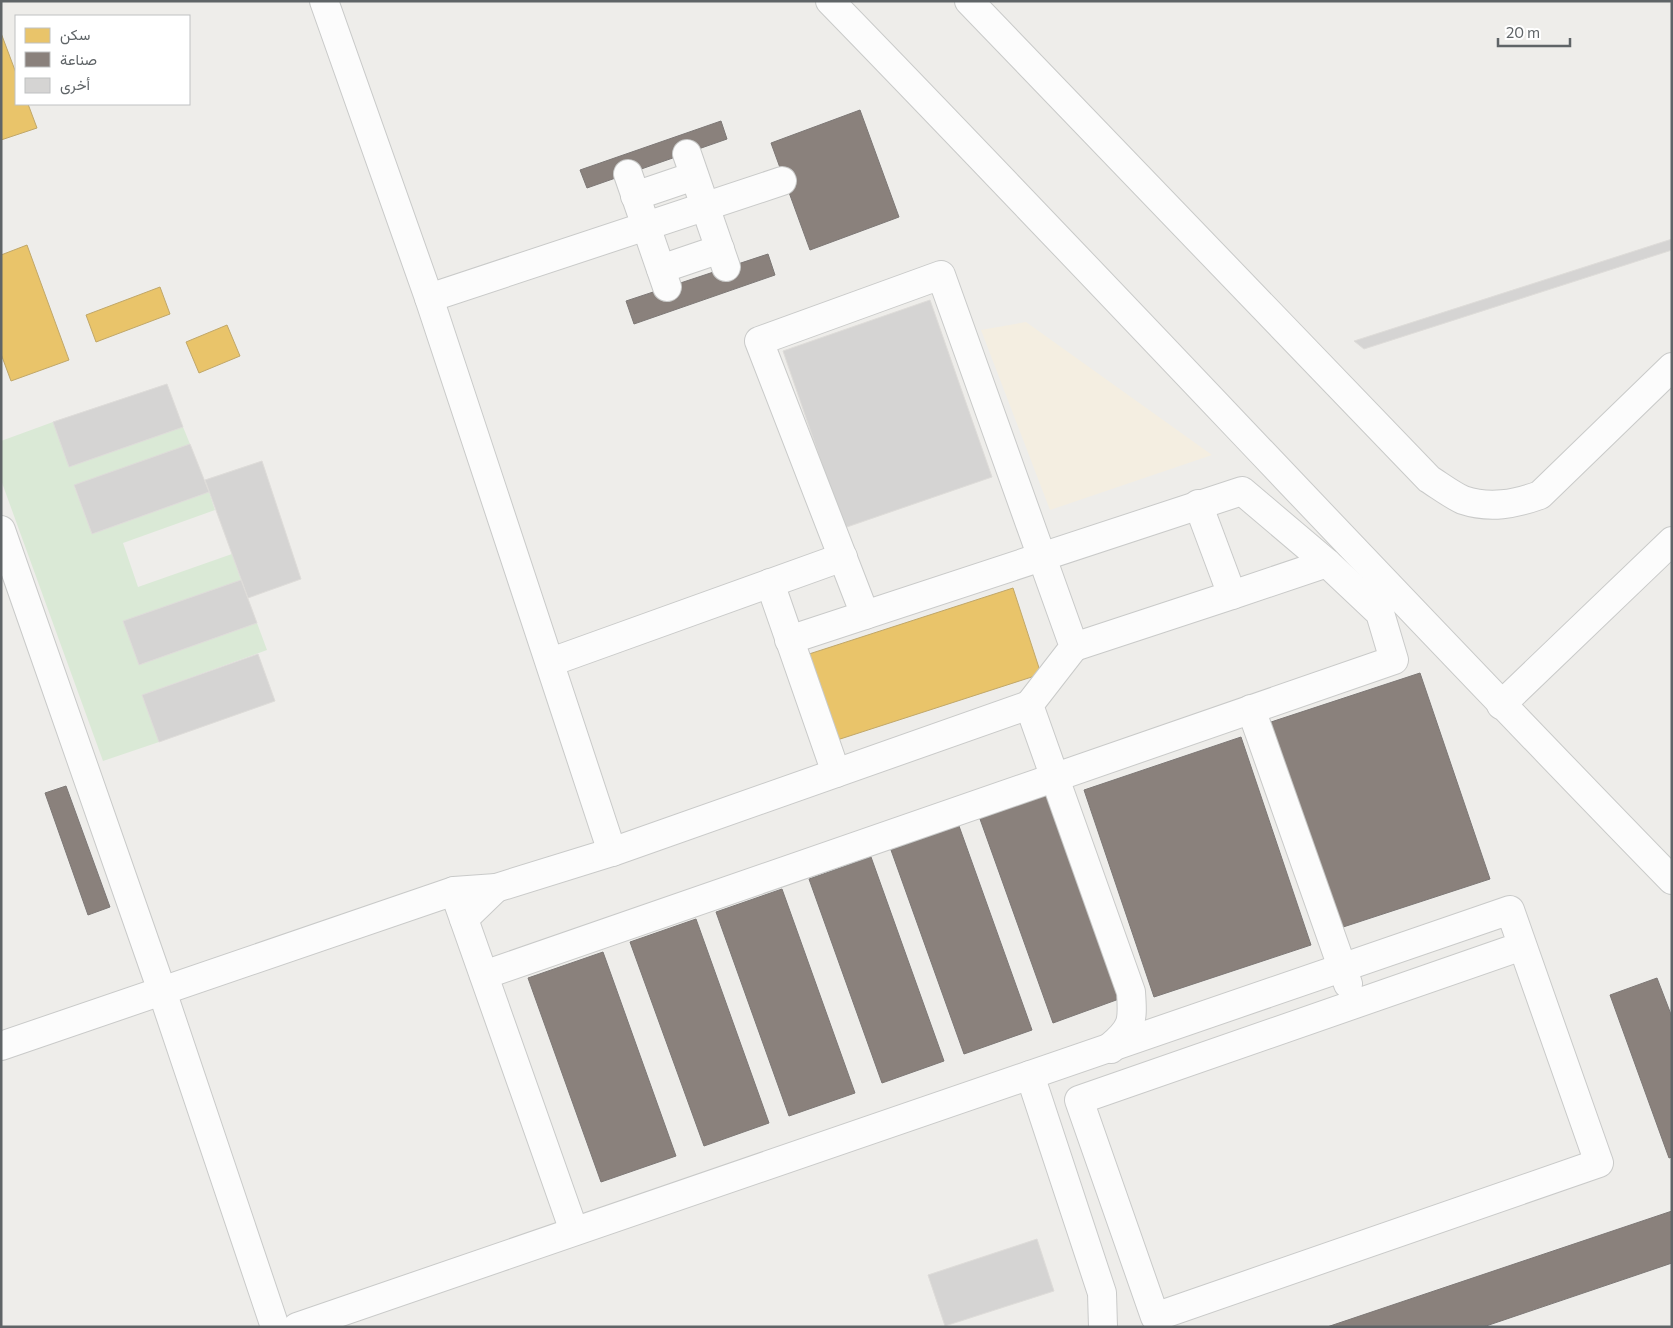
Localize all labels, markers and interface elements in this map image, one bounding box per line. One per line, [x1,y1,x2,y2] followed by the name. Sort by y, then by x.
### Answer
[15,15,190,105] legend
[1498,15,1570,47] scale bar
[1506,23,1540,41] text: 20 m
[60,25,90,45] text: سكن
[60,50,97,68] text: صناعة
[60,75,90,95] text: أخرى

